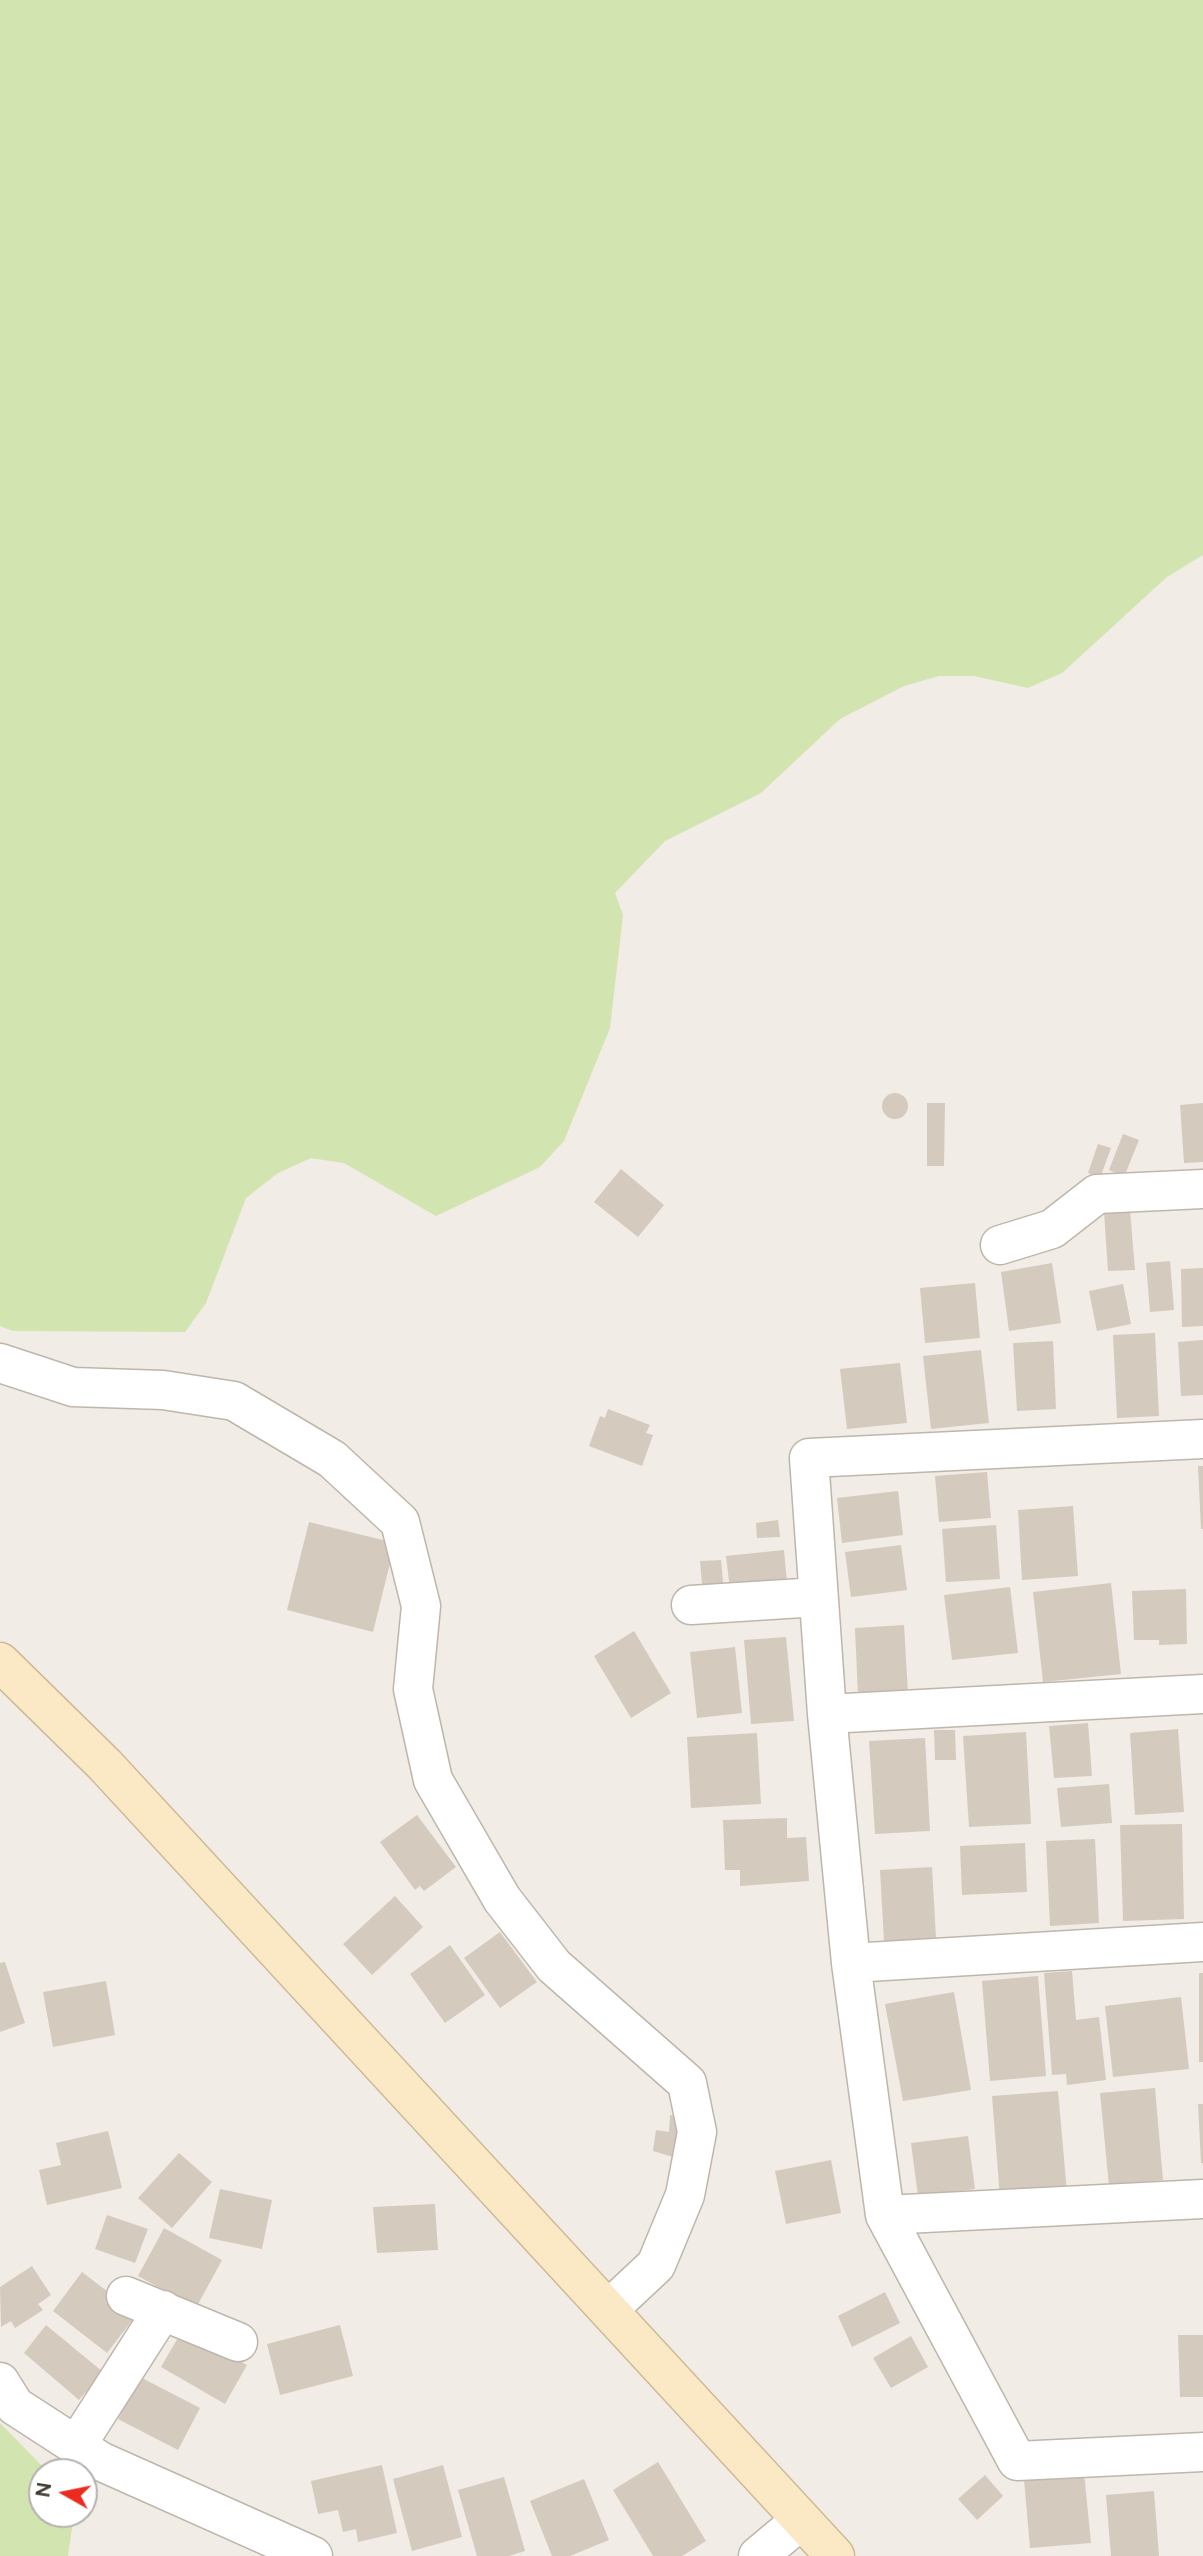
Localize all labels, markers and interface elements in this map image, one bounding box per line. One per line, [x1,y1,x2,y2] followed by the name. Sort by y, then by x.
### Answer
[28,2458,98,2528] north arrow
[31,2481,56,2499] text: N

